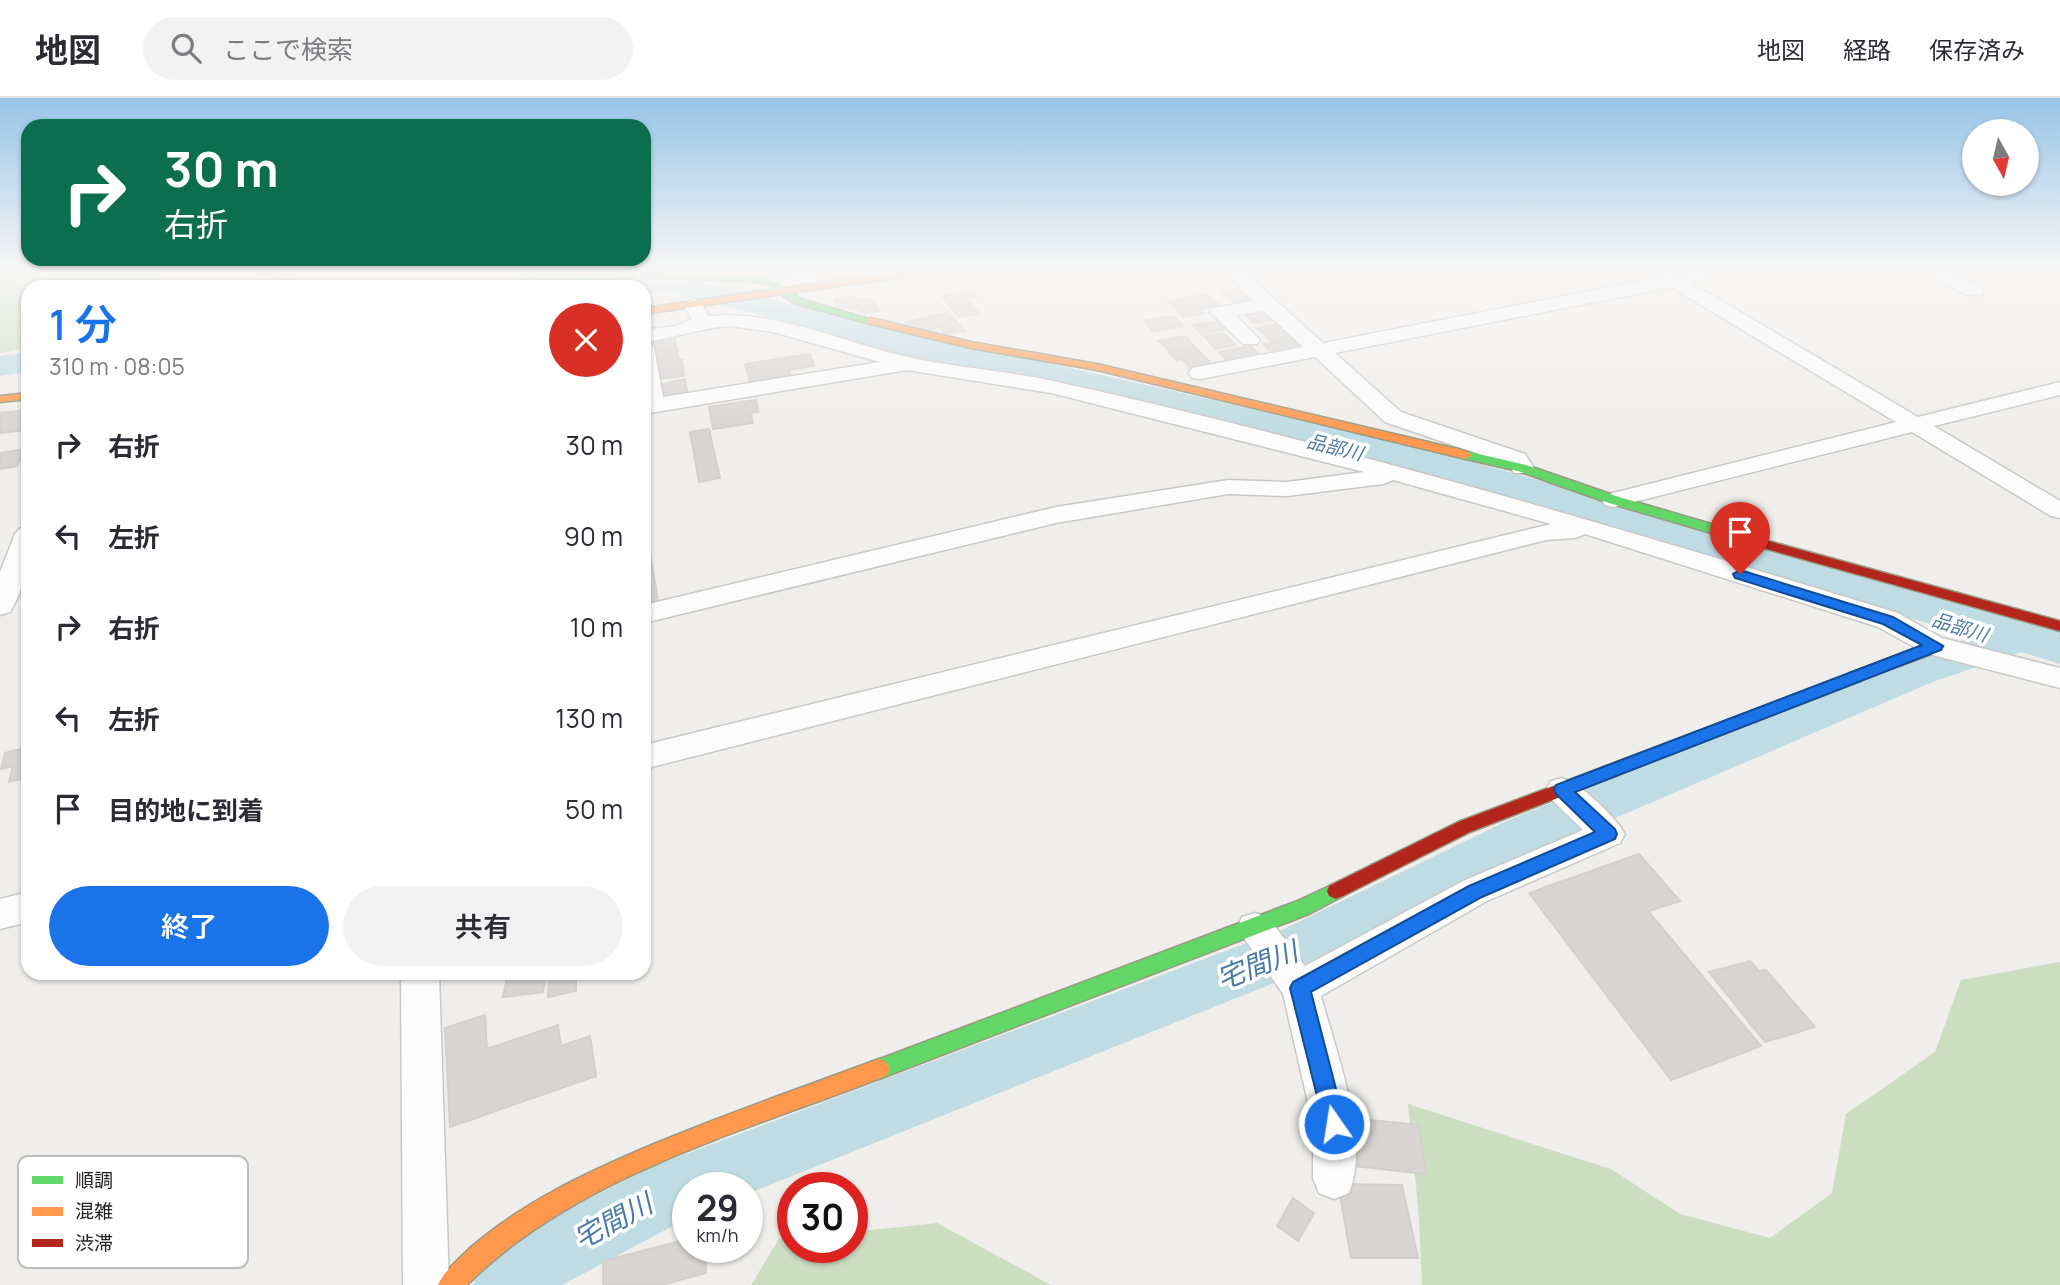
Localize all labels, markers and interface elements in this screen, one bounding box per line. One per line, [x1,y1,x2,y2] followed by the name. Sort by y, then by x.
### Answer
[143,17,633,80] search box
[35,27,101,72] text: 地図
[167,29,205,67] icon: search
[223,31,353,67] text: ここで検索
[1757,33,1805,66] text: 地図
[1843,33,1891,66] text: 経路
[1929,33,2025,66] text: 保存済み
[1962,119,2039,196] north arrow
[1962,119,2039,196] map controls
[164,135,279,202] text: 30 m
[49,147,140,238] icon: right
[164,202,228,246] text: 右折
[49,295,117,353] text: 1 分
[549,303,623,377] button: close
[49,350,185,382] text: 310 m · 08:05
[49,426,87,464] icon: right
[566,427,623,463] text: 30 m
[1304,427,1368,467] water label: 品部川
[108,428,160,464] text: 右折
[1710,502,1770,574] pin
[1721,513,1759,551] icon: arrive
[49,517,87,555] icon: left
[564,518,623,554] text: 90 m
[108,519,160,555] text: 左折
[1929,606,1993,648] water label: 品部川
[49,608,87,646] icon: right
[570,609,623,645] text: 10 m
[108,610,160,646] text: 右折
[49,699,87,737] icon: left
[555,700,623,736] text: 130 m
[108,701,160,737] text: 左折
[49,790,87,828] icon: arrive
[565,791,623,827] text: 50 m
[108,792,264,828] text: 目的地に到着
[49,886,329,966] button: 終了
[343,886,623,966] button: 共有
[1211,930,1305,997] water label: 宅間川
[1297,1087,1371,1161] position arrow
[18,1156,248,1268] legend
[75,1167,113,1193] text: 順調
[777,1172,868,1263] speed limit sign: 30
[567,1182,661,1257] water label: 宅間川
[696,1184,739,1232] text: 29
[75,1198,113,1224] text: 混雑
[697,1223,738,1247] text: km/h
[75,1230,113,1256] text: 渋滞

